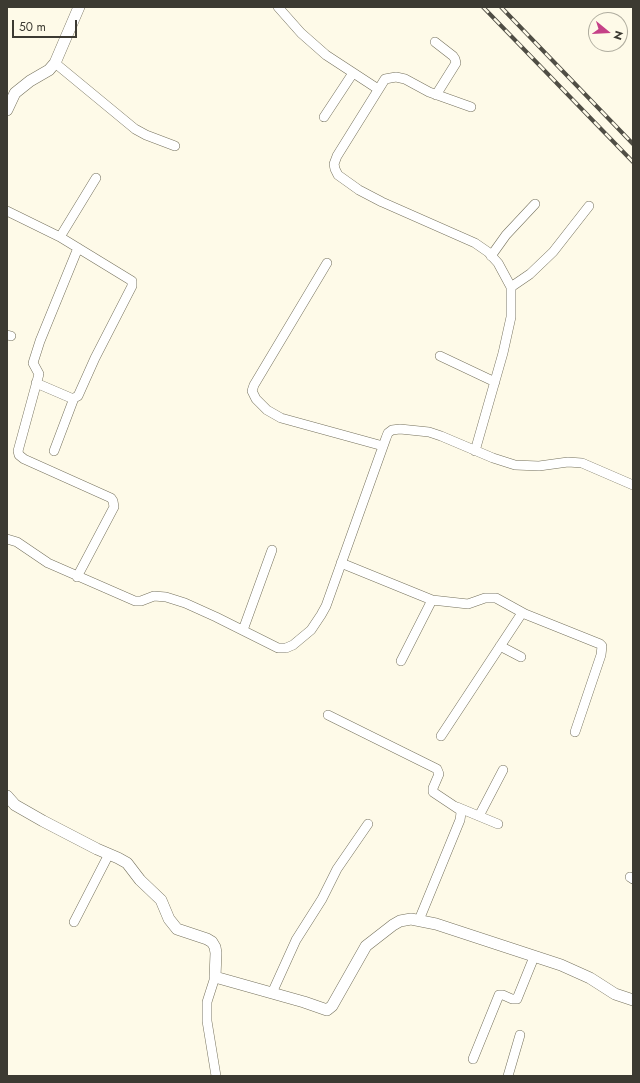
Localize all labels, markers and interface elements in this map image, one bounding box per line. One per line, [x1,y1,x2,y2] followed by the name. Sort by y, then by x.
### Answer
[14,12,79,38] scale bar
[588,12,628,52] north arrow
[19,18,46,36] text: 50 m
[610,29,627,42] text: N

